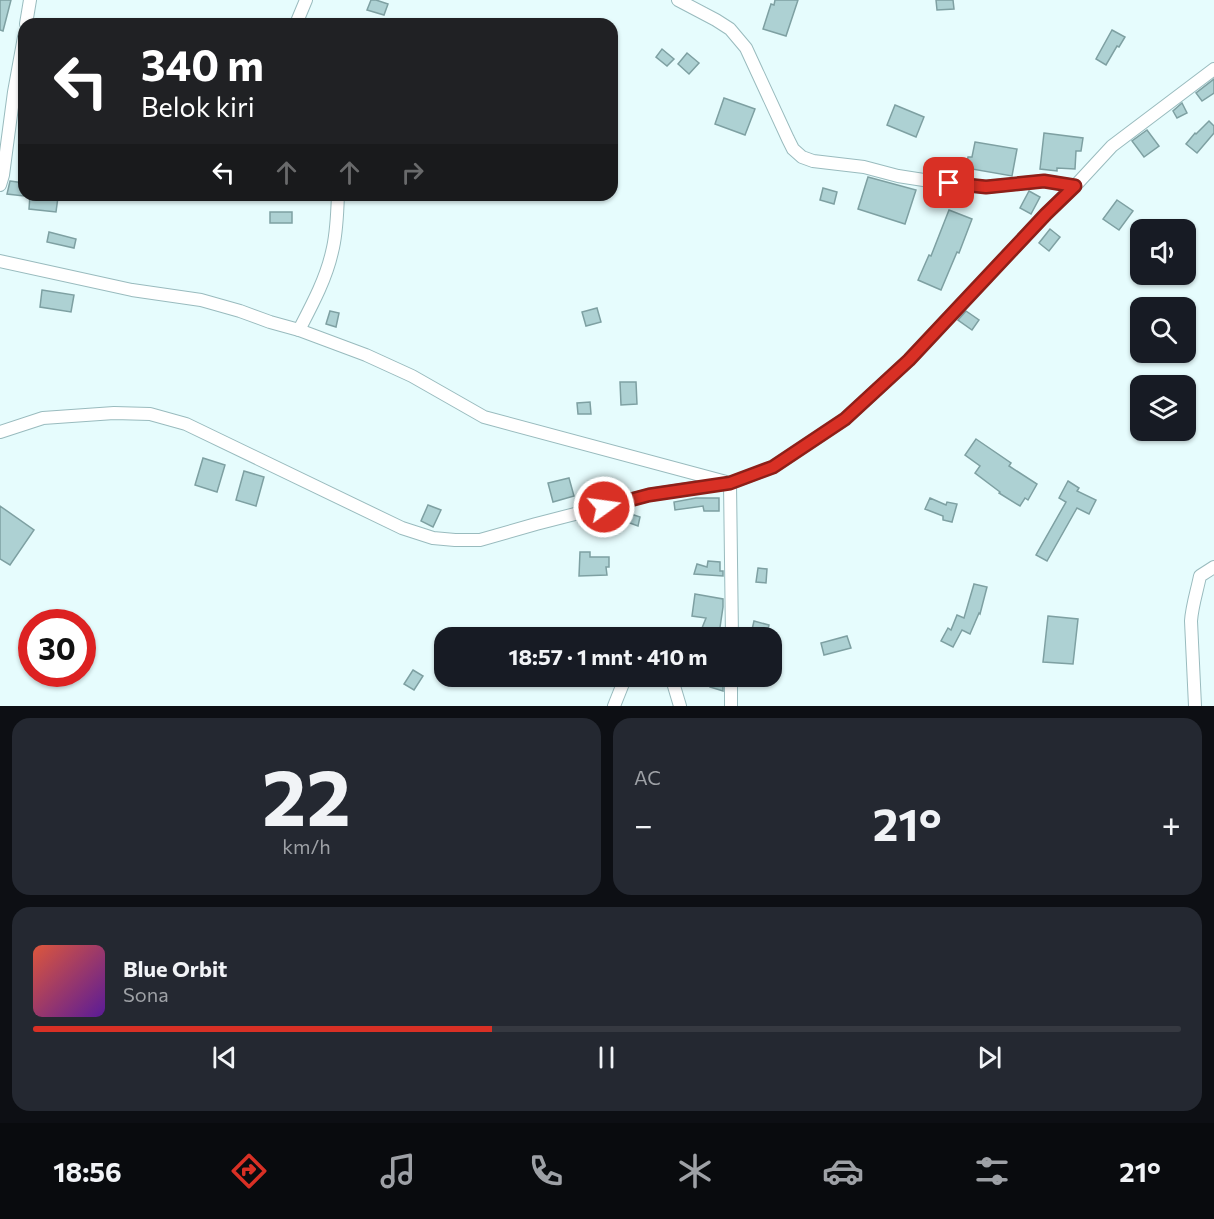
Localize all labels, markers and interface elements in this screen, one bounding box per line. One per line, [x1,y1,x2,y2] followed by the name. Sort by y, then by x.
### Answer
[141,38,264,90] text: 340 m
[42,42,120,120] icon: left
[141,90,255,123] text: Belok kiri
[207,156,240,189] icon: left
[270,156,303,189] icon: ahead
[333,156,366,189] icon: ahead
[396,156,429,189] icon: right
[923,157,974,208] pin
[932,166,965,199] icon: arrive
[1130,219,1196,441] map controls
[1130,219,1196,285] button: sound
[1130,297,1196,363] button: search
[1130,375,1196,441] button: layers
[572,475,636,539] position arrow
[18,609,96,687] speed limit sign: 30
[509,643,707,670] text: 18:57 · 1 mnt · 410 m
[262,747,351,842] text: 22
[634,765,661,789] text: AC
[873,795,942,850] text: 21°
[634,803,653,844] text: −
[1162,803,1181,844] text: +
[282,834,331,858] text: km/h
[123,955,227,982] text: Blue Orbit
[123,982,169,1006] text: Sona
[208,1041,241,1074] icon: previous
[590,1041,623,1074] icon: pause
[973,1041,1006,1074] icon: next
[228,1150,270,1192] icon: directions
[377,1150,419,1192] icon: music
[525,1150,567,1192] icon: phone
[674,1150,716,1192] icon: climate
[822,1150,864,1192] icon: car
[971,1150,1013,1192] icon: filters
[53,1155,122,1188] text: 18:56
[1119,1155,1161,1188] text: 21°

